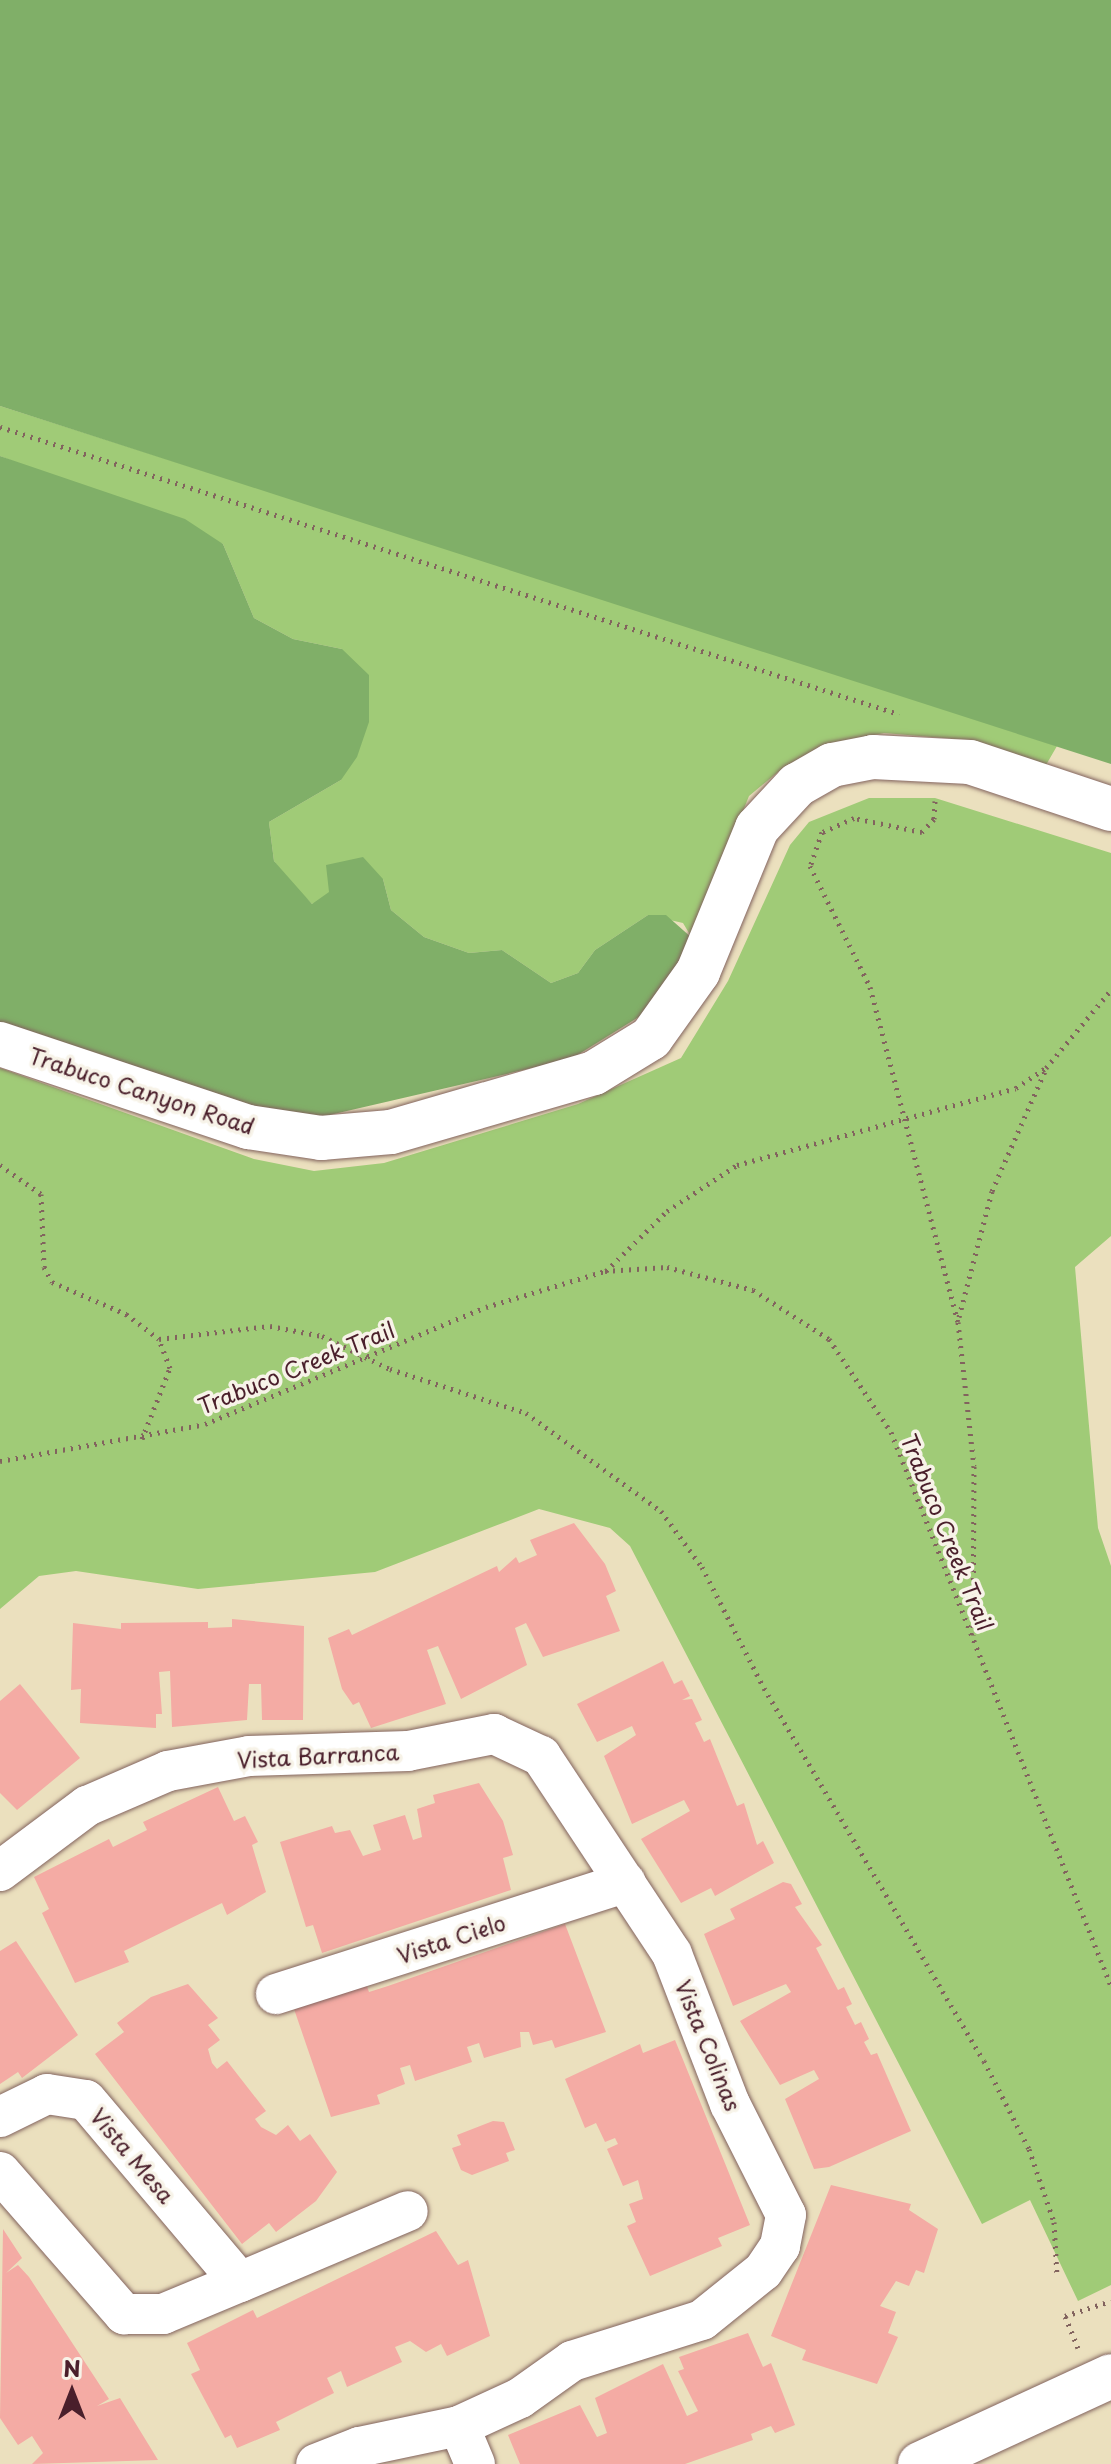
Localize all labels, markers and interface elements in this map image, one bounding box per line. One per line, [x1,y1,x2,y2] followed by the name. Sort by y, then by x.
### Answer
[26,1041,258,1139] street label: Trabuco Canyon Road
[192,1315,400,1419] street label: Trabuco Creek Trail
[896,1428,1000,1636] street label: Trabuco Creek Trail
[237,1738,399,1772] street label: Vista Barranca
[393,1908,509,1968] street label: Vista Cielo
[671,1976,747,2114] street label: Vista Colinas
[86,2102,180,2208] street label: Vista Mesa
[63,2351,81,2384] text: N
[32,2352,112,2432] north arrow

